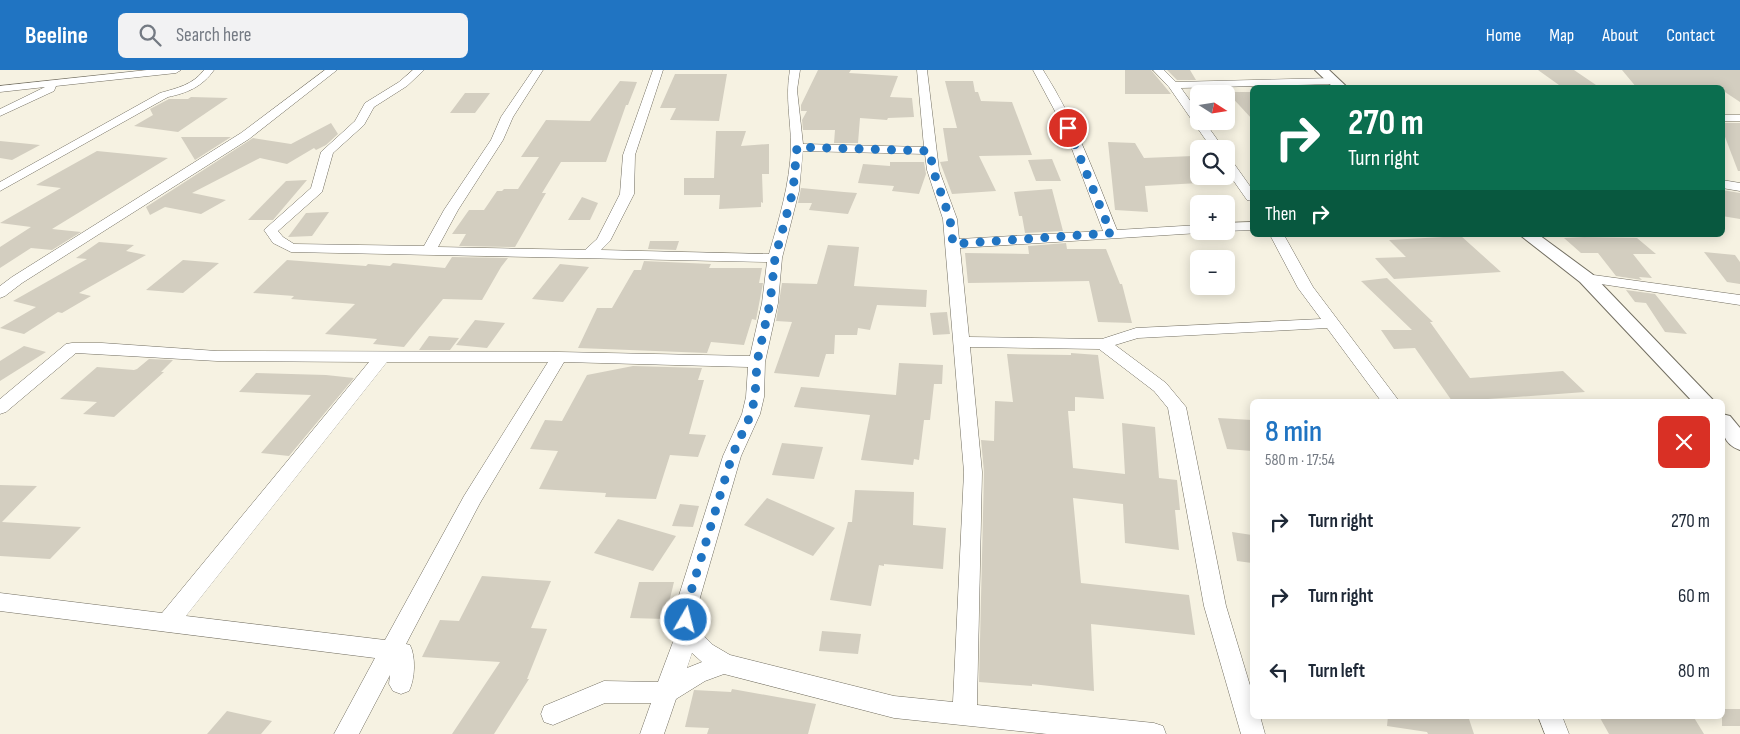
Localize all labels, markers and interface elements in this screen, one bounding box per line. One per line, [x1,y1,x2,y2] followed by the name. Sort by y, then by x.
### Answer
[118,13,468,58] search box
[25,21,88,50] text: Beeline
[136,21,164,49] icon: search
[176,24,251,47] text: Search here
[1486,25,1521,46] text: Home
[1549,25,1574,46] text: Map
[1602,25,1638,46] text: About
[1666,25,1715,46] text: Contact
[1190,85,1235,130] north arrow
[1190,85,1235,295] map controls
[1348,102,1424,145] text: 270 m
[1265,105,1330,170] icon: right
[1047,107,1089,149] pin
[1054,114,1082,142] icon: arrive
[1190,140,1235,185] button: search
[1348,145,1419,172] text: Turn right
[1190,195,1235,240] button: +
[1306,200,1334,228] icon: right
[1265,203,1296,226] text: Then
[1190,250,1235,295] button: −
[1265,414,1322,450] text: 8 min
[1658,416,1710,468] button: close
[1265,451,1335,470] text: 580 m · 17:54
[1265,508,1293,536] icon: right
[1308,510,1373,533] text: Turn right
[1671,510,1710,533] text: 270 m
[1265,583,1293,611] icon: right
[1308,585,1373,608] text: Turn right
[1678,585,1710,608] text: 60 m
[659,593,711,645] position arrow
[1265,658,1293,686] icon: left
[1308,660,1365,683] text: Turn left
[1678,660,1710,683] text: 80 m

